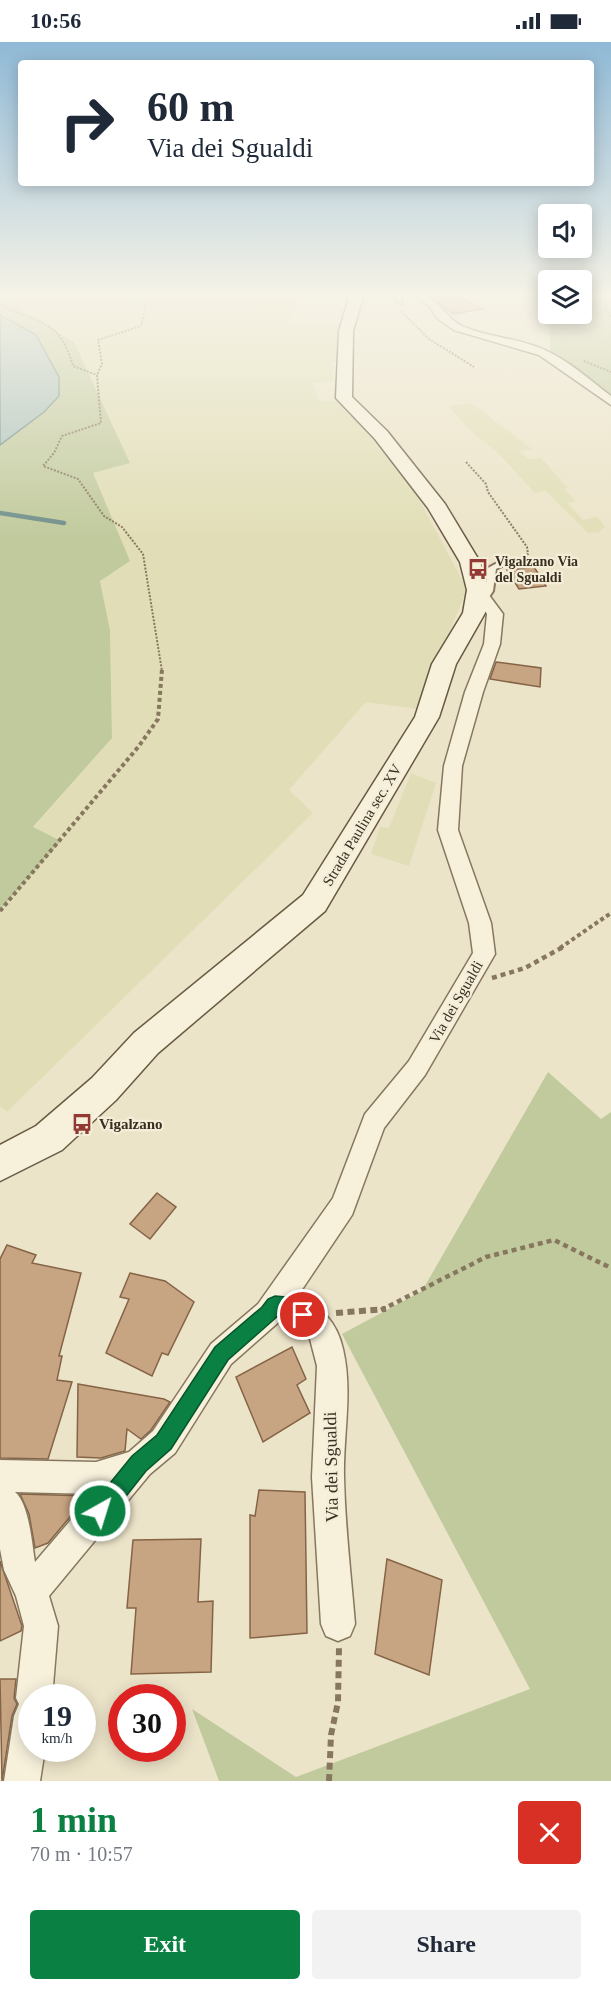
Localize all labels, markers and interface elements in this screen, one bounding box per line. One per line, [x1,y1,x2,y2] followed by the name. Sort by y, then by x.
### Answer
[30,8,81,33] text: 10:56
[48,84,126,162] icon: right
[147,84,235,130] text: 60 m
[147,133,313,163] text: Via dei Sgualdi
[538,204,592,324] map controls
[538,204,592,258] button: sound
[538,270,592,324] button: layers
[495,554,578,585] place label: Vigalzano Via del Sgualdi
[466,557,490,581] bus stop icon: Vigalzano Via del Sgualdi
[319,761,405,889] street label: Strada Paulina sec. XV
[426,958,486,1046] street label: Via dei Sgualdi
[70,1112,94,1136] bus stop icon: Vigalzano
[99,1116,163,1132] place label: Vigalzano
[277,1289,328,1340] pin
[286,1298,319,1331] icon: arrive
[320,1411,342,1523] street label: Via dei Sgualdi
[68,1479,132,1543] position arrow
[108,1684,186,1762] speed limit sign: 30
[42,1699,72,1732] text: 19
[42,1730,72,1746] text: km/h
[30,1800,117,1840] text: 1 min
[518,1801,581,1864] button: close
[30,1843,133,1865] text: 70 m · 10:57
[30,1910,300,1979] button: Exit
[312,1910,581,1979] button: Share

